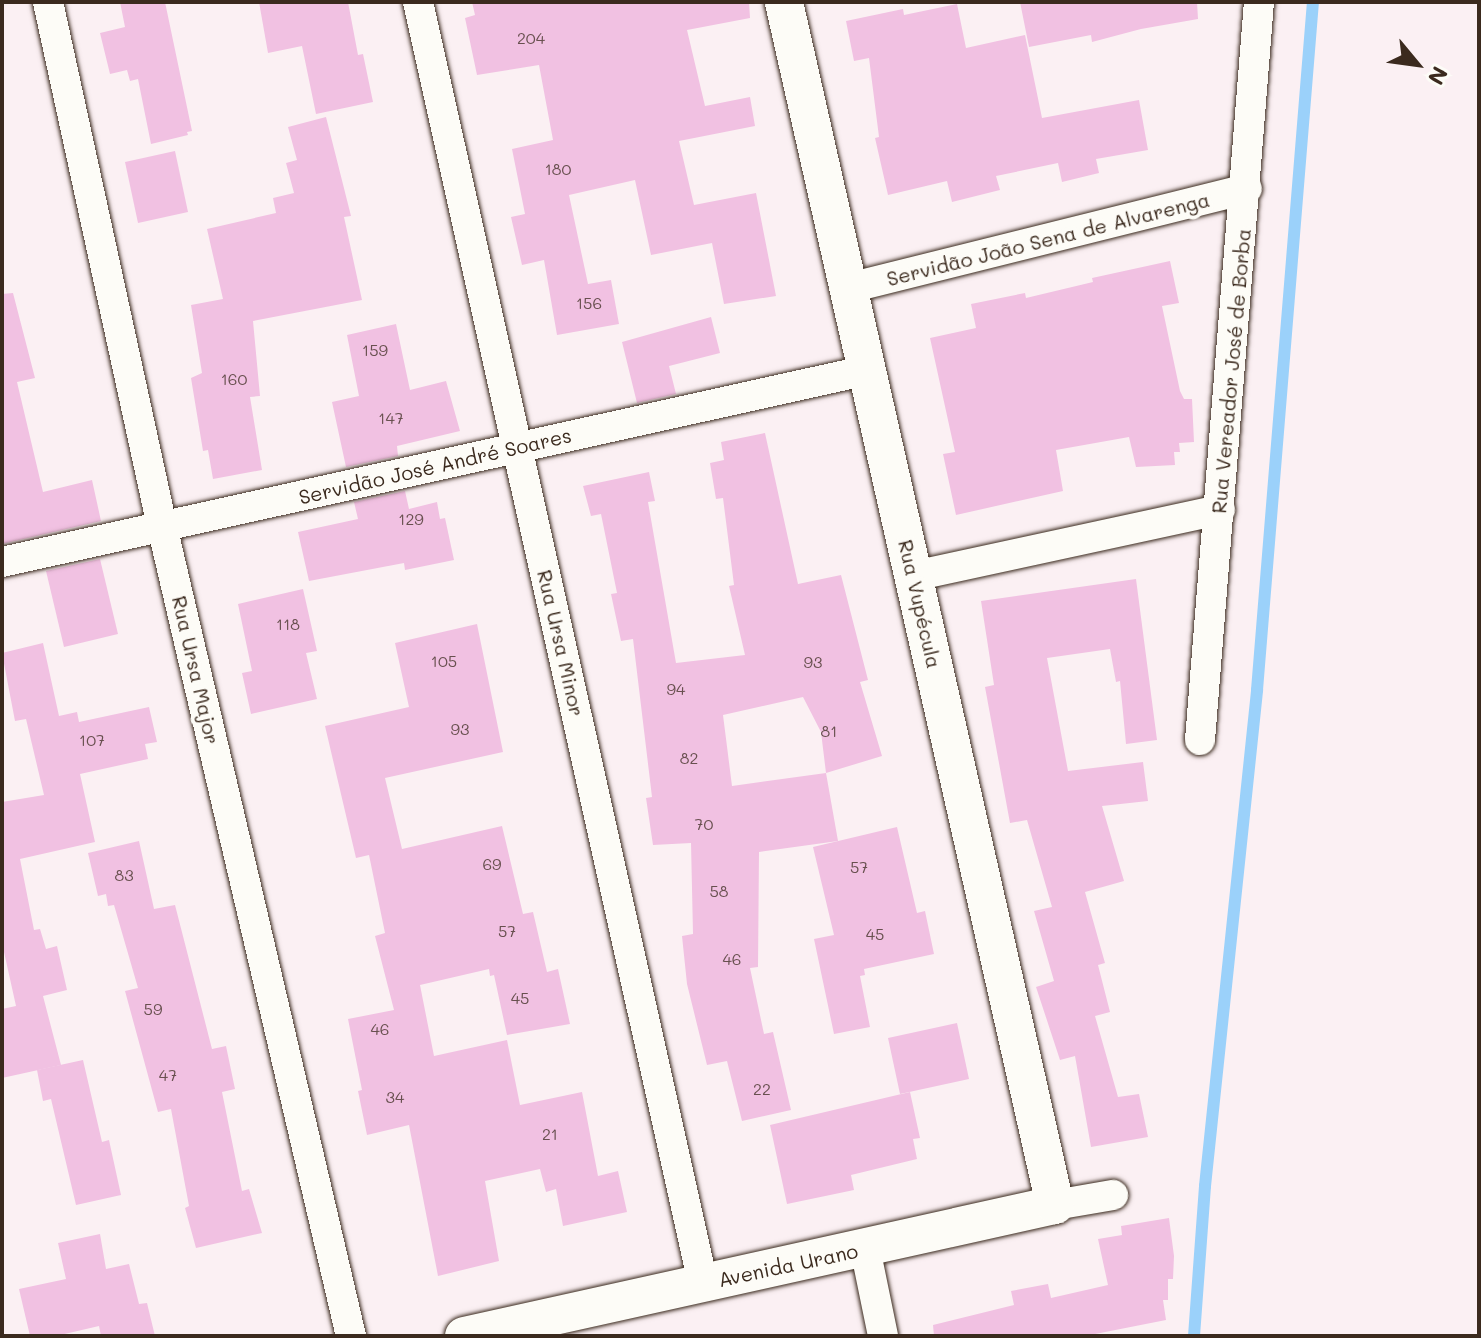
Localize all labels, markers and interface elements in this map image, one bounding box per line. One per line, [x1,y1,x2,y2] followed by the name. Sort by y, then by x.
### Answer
[1377,24,1457,104] north arrow
[517,28,545,48] house number: 204
[1422,62,1455,90] text: N
[545,159,571,179] house number: 180
[884,187,1212,291] street label: Servidão João Sena de Alvarenga
[1207,227,1255,515] street label: Rua Vereador José de Borba
[576,293,602,313] house number: 156
[362,340,388,360] house number: 159
[221,369,247,389] house number: 160
[378,408,404,428] house number: 147
[296,423,574,509] street label: Servidão José André Soares
[398,509,424,529] house number: 129
[894,537,946,671] street label: Rua Vupécula
[532,567,590,719] street label: Rua Ursa Minor
[167,593,225,747] street label: Rua Ursa Major
[276,614,300,634] house number: 118
[431,651,457,671] house number: 105
[804,652,822,672] house number: 93
[667,679,685,699] house number: 94
[451,719,469,739] house number: 93
[821,721,837,741] house number: 81
[79,730,105,750] house number: 107
[680,748,698,768] house number: 82
[695,814,713,834] house number: 70
[482,854,502,874] house number: 69
[850,857,868,877] house number: 57
[114,865,134,885] house number: 83
[709,881,729,901] house number: 58
[498,921,516,941] house number: 57
[866,924,884,944] house number: 45
[722,949,742,969] house number: 46
[511,988,529,1008] house number: 45
[144,999,162,1019] house number: 59
[370,1019,390,1039] house number: 46
[159,1065,177,1085] house number: 47
[753,1079,771,1099] house number: 22
[386,1087,404,1107] house number: 34
[542,1124,558,1144] house number: 21
[716,1238,860,1292] street label: Avenida Urano

